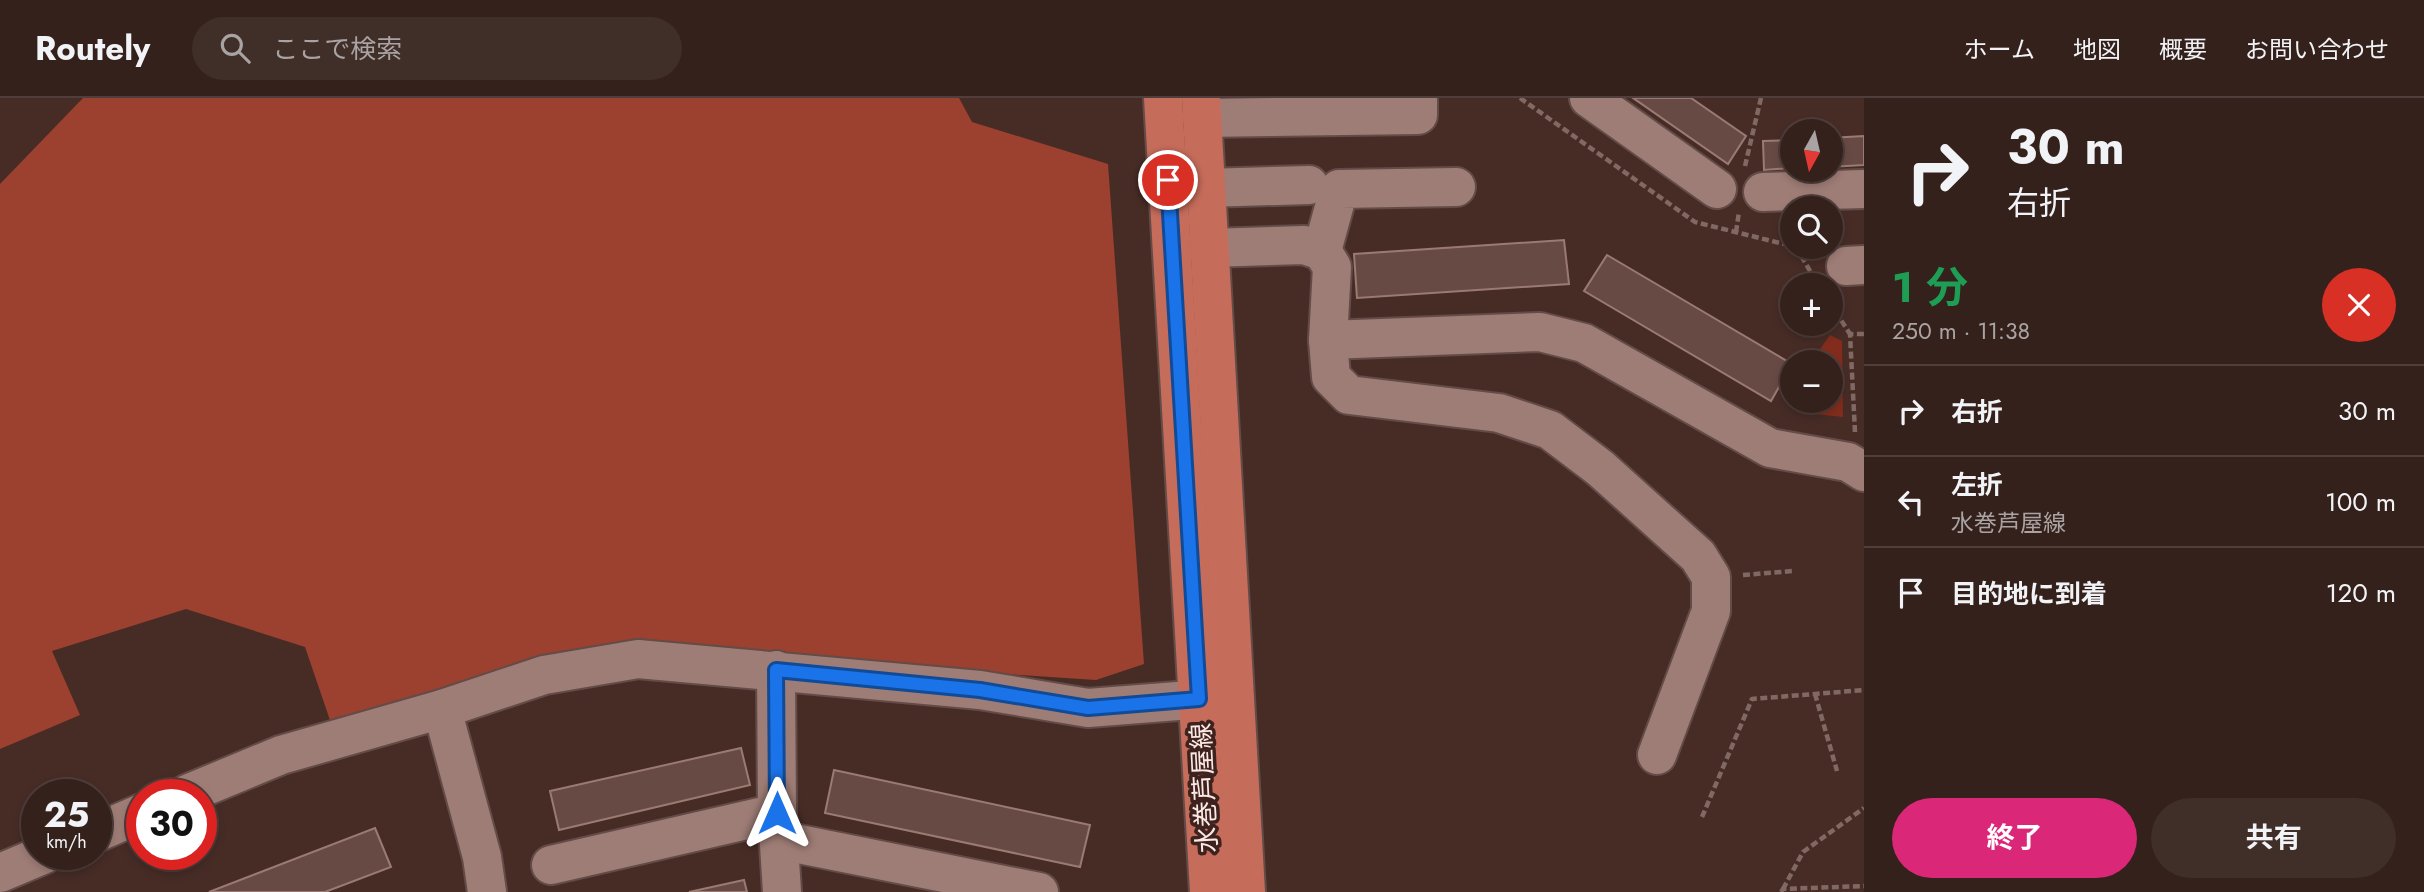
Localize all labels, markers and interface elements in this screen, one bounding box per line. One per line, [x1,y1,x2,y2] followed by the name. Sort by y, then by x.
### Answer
[192,17,682,80] search box
[35,25,150,72] text: Routely
[216,29,254,67] icon: search
[272,30,402,68] text: ここで検索
[1964,32,2035,67] text: ホーム
[2073,32,2121,67] text: 地図
[2159,32,2207,67] text: 概要
[2245,32,2389,67] text: お問い合わせ
[2007,112,2125,182] text: 30 m
[1780,119,1843,182] north arrow
[1780,119,1843,413] map controls
[1892,126,1983,217] icon: right
[1138,150,1198,210] pin
[1149,161,1187,199] icon: arrive
[2007,180,2071,226] text: 右折
[1780,196,1843,259] button: search
[1892,257,1968,318] text: 1 分
[2322,268,2396,342] button: close
[1780,273,1843,336] button: +
[1892,314,2030,348] text: 250 m · 11:38
[1780,350,1843,413] button: −
[1892,392,1930,430] icon: right
[2338,392,2396,430] text: 30 m
[1951,393,2003,431] text: 右折
[1951,466,2003,504] text: 左折
[1892,483,1930,521] icon: left
[2325,483,2396,521] text: 100 m
[1951,506,2066,540] text: 水巻芦屋線
[1892,574,1930,612] icon: arrive
[2326,574,2396,612] text: 120 m
[1951,575,2107,613] text: 目的地に到着
[1182,722,1226,854] street label: 水巻芦屋線
[740,776,814,850] position arrow
[126,779,217,870] speed limit sign: 30
[44,790,89,840] text: 25
[1892,798,2137,878] button: 終了
[2151,798,2396,878] button: 共有
[46,829,87,855] text: km/h

